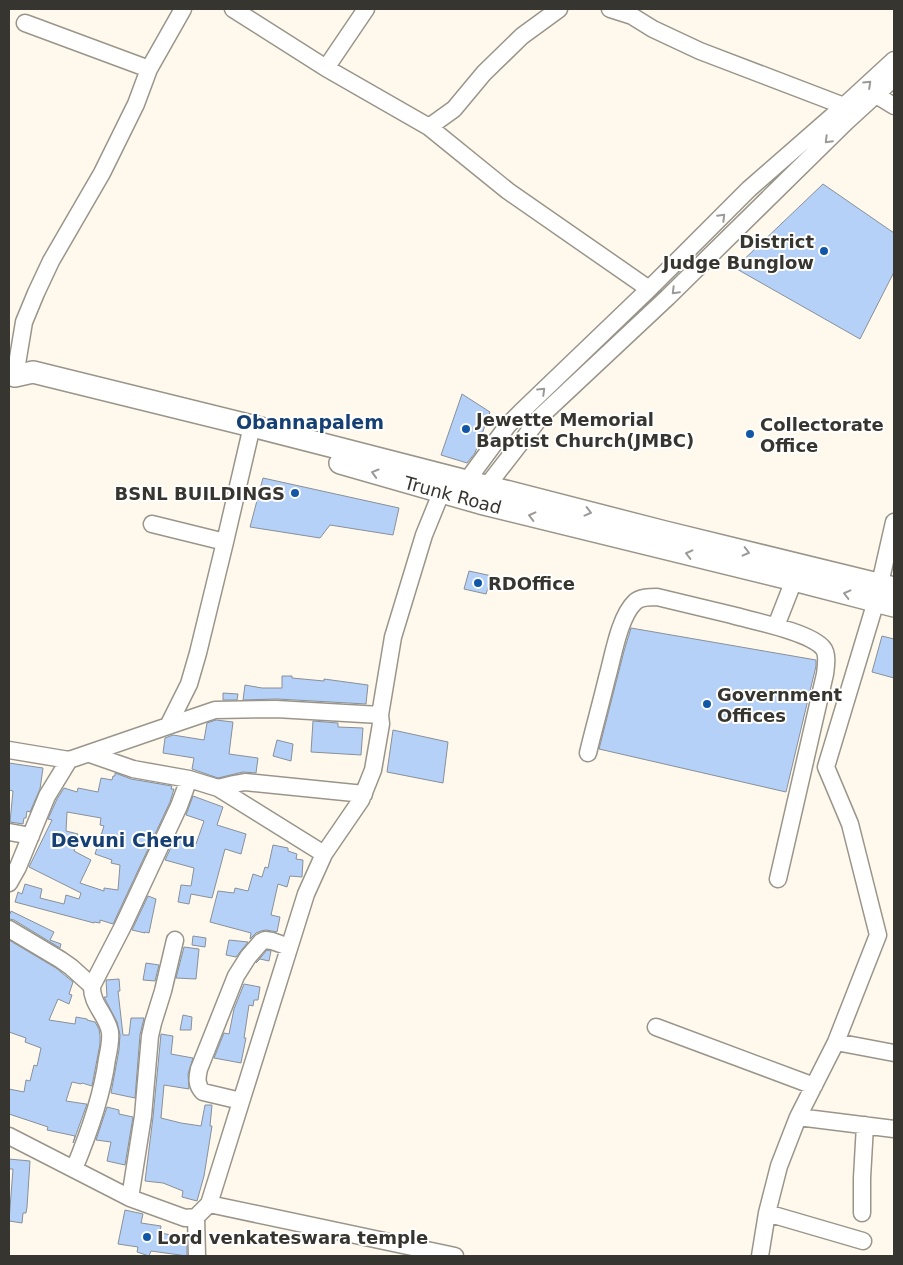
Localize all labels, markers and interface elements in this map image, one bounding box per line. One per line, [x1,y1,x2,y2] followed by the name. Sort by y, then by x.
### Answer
[862,81,871,90] one-way arrow
[825,134,834,143] one-way arrow
[716,213,725,222] one-way arrow
[661,231,814,273] place label: District Judge Bunglow
[818,245,830,257] marker: District Judge Bunglow
[672,285,681,294] one-way arrow
[537,388,546,397] one-way arrow
[474,409,694,451] place label: Jewette Memorial Baptist Church(JMBC)
[236,411,384,433] district label: Obannapalem
[760,414,884,456] place label: Collectorate Office
[460,423,472,435] marker: Jewette Memorial Baptist Church(JMBC)
[744,428,756,440] marker: Collectorate Office
[371,469,379,479] one-way arrow
[401,472,504,518] street label: Trunk Road
[115,483,285,504] place label: BSNL BUILDINGS
[289,487,301,499] marker: BSNL BUILDINGS
[584,506,593,517] one-way arrow
[528,511,536,521] one-way arrow
[742,546,751,557] one-way arrow
[685,549,694,560] one-way arrow
[488,573,575,594] place label: RDOffice
[472,577,484,589] marker: RDOffice
[843,589,852,599] one-way arrow
[717,684,843,726] place label: Government Offices
[701,698,713,710] marker: Government Offices
[51,829,195,851] district label: Devuni Cheru
[157,1227,428,1248] place label: Lord venkateswara temple
[141,1231,153,1243] marker: Lord venkateswara temple

